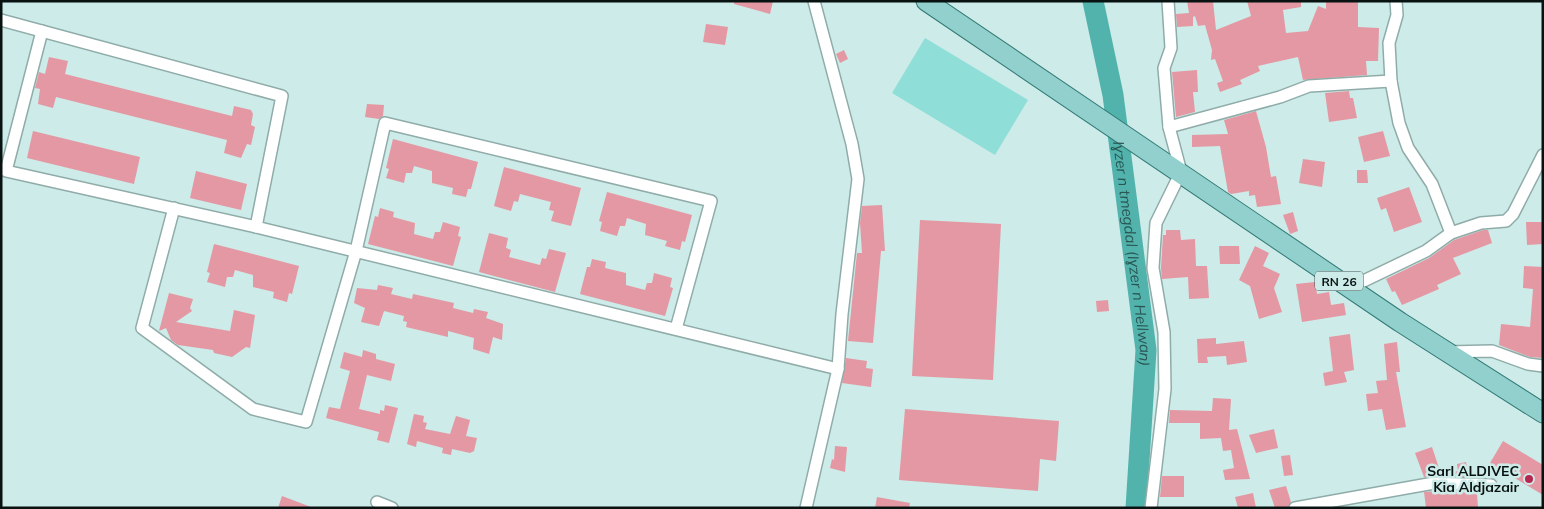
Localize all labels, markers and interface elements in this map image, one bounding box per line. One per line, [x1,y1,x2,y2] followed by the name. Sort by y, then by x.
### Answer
[1110,140,1156,367] water label: Iɣzer n tmegdal (Iɣzer n Hellwan)
[1315,272,1363,290] road number: RN 26
[1427,462,1519,496] place label: Sarl ALDIVEC Kia Aldjazair
[1523,473,1535,485] marker: Sarl ALDIVEC Kia Aldjazair

